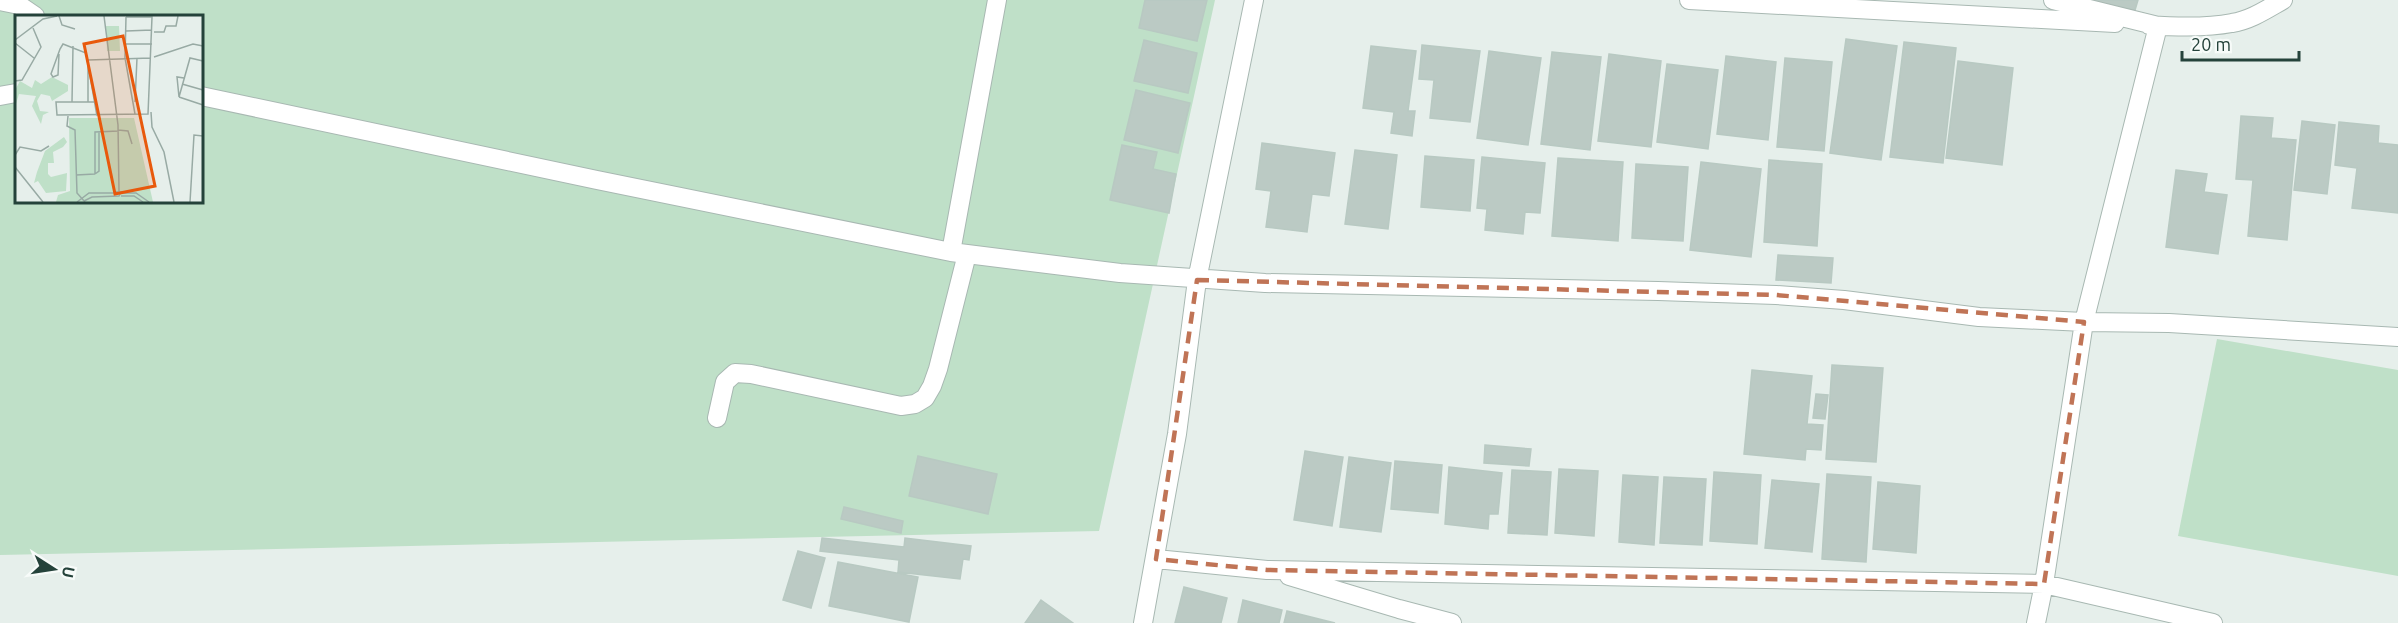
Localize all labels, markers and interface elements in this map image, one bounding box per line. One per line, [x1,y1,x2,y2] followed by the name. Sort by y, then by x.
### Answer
[15,15,202,202] inset map
[2182,24,2299,62] scale bar
[2191,34,2231,54] text: 20 m
[24,539,84,599] north arrow
[59,565,79,579] text: U

